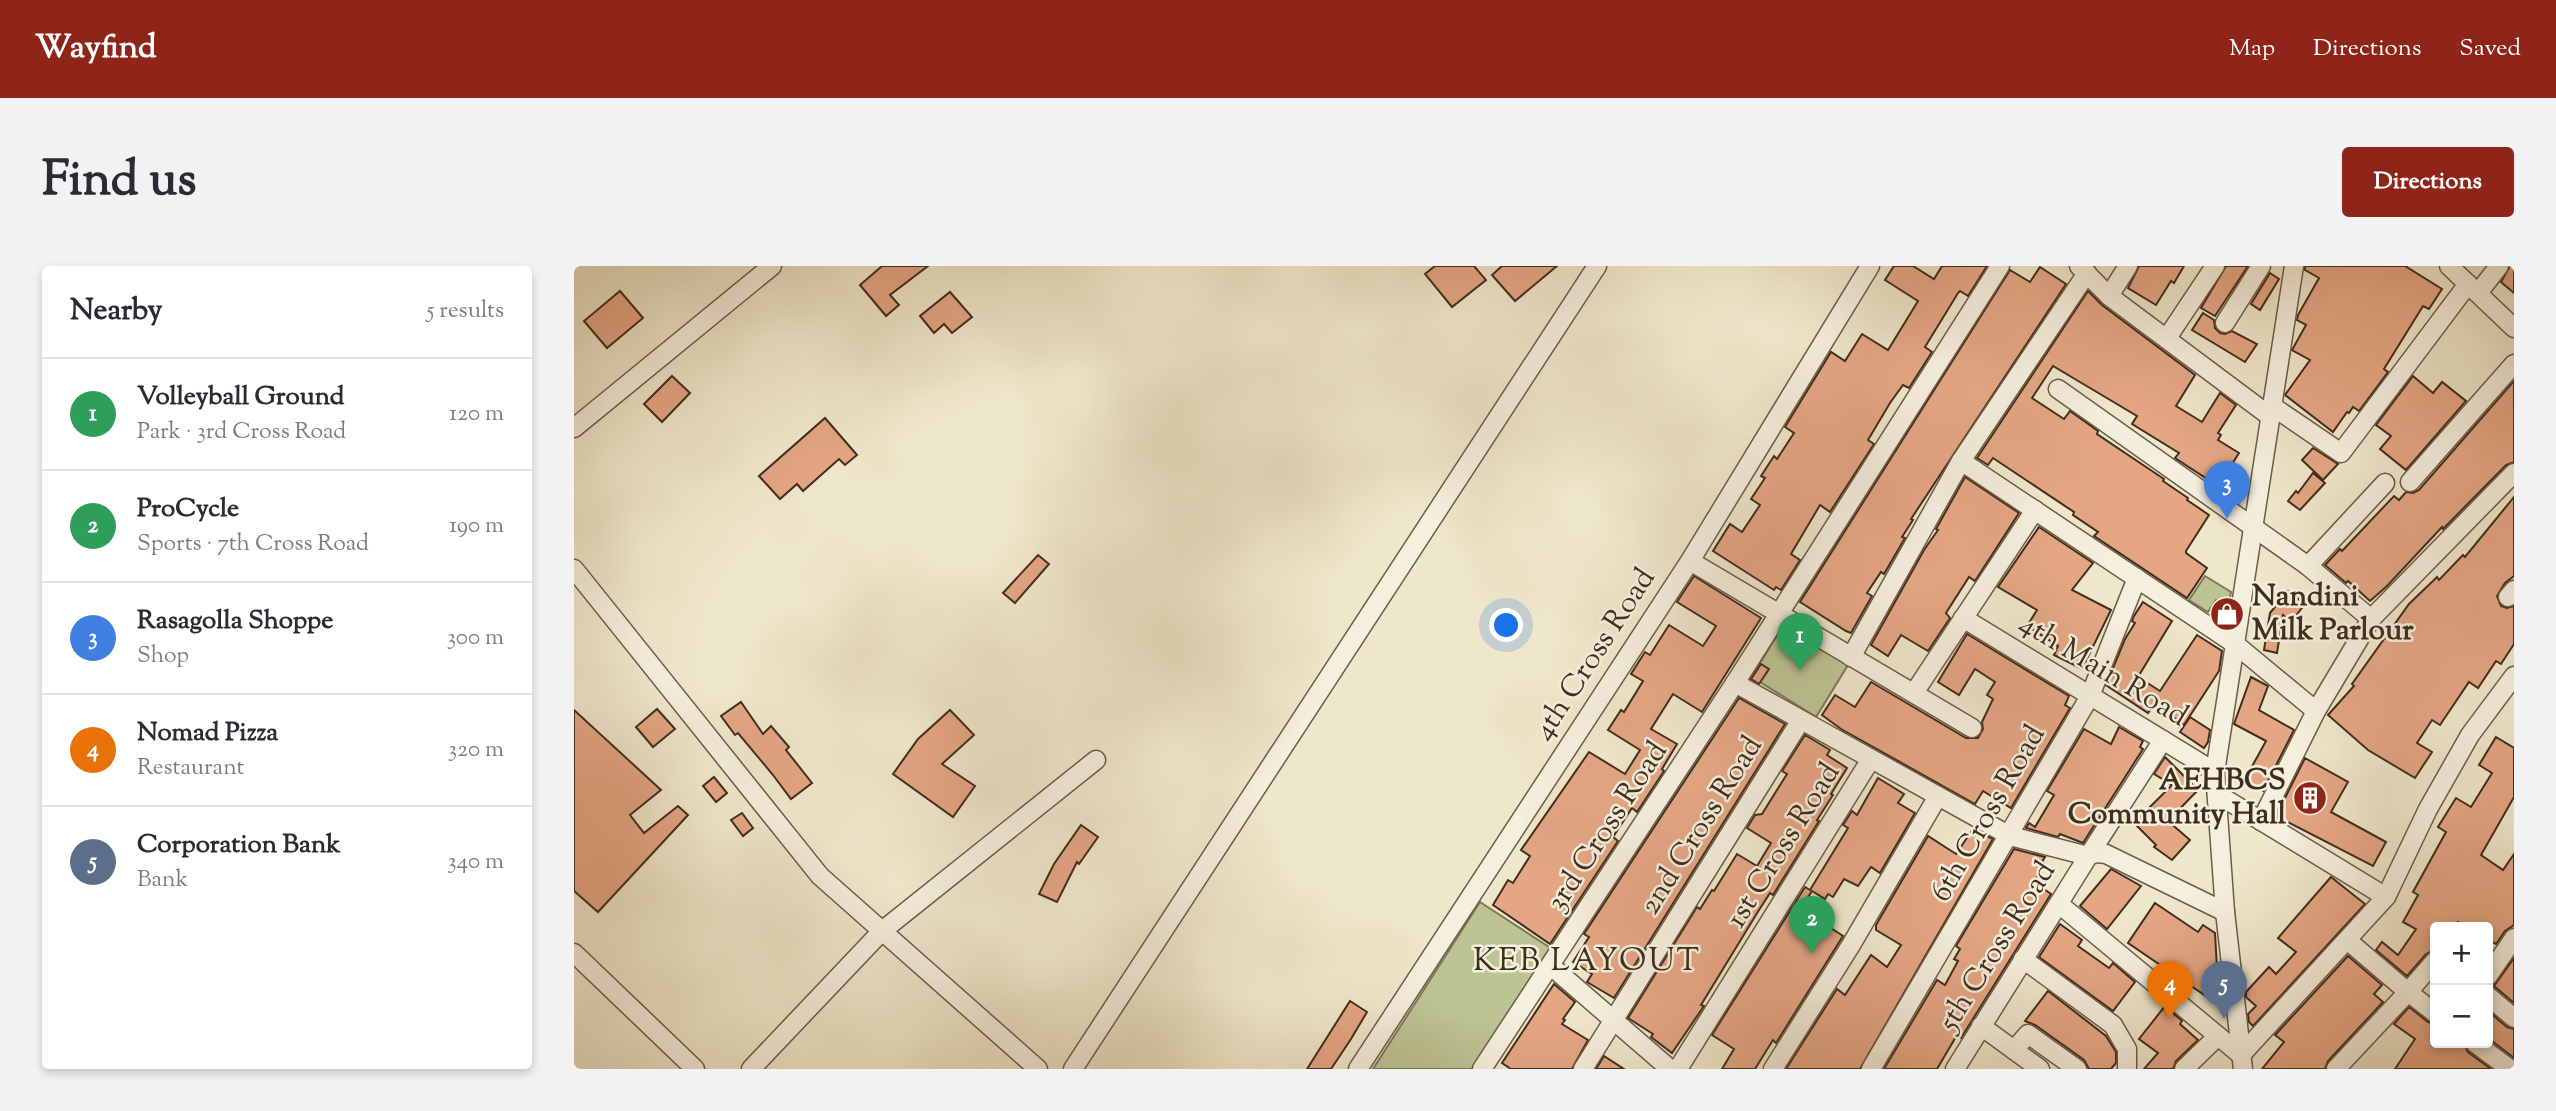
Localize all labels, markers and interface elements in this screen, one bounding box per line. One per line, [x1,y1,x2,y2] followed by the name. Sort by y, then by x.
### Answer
[35,25,157,73] text: Wayfind
[2229,32,2275,66] text: Map
[2313,32,2421,66] text: Directions
[2459,32,2521,66] text: Saved
[42,147,196,217] text: Find us
[2342,147,2514,217] button: Directions
[70,290,162,333] text: Nearby
[427,295,504,328] text: 5 results
[137,379,344,416] text: Volleyball Ground
[89,398,97,431] text: 1
[449,398,504,431] text: 120 m
[137,416,346,449] text: Park · 3rd Cross Road
[2204,461,2250,519] pin: 3
[137,491,239,528] text: ProCycle
[88,510,98,543] text: 2
[449,510,504,543] text: 190 m
[137,528,369,561] text: Sports · 7th Cross Road
[1523,560,1667,750] street label: 4th Cross Road
[2252,576,2414,653] place label: Nandini Milk Parlour
[2208,595,2246,633] shop icon: Nandini Milk Parlour
[137,603,333,640] text: Rasagolla Shoppe
[2010,603,2196,739] street label: 4th Main Road
[1489,608,1523,642] your location
[1777,613,1823,671] pin: 1
[88,622,98,655] text: 3
[447,622,504,655] text: 300 m
[137,640,189,673] text: Shop
[137,715,278,752] text: Nomad Pizza
[1921,718,2057,910] street label: 6th Cross Road
[1630,728,1774,924] street label: 2nd Cross Road
[1537,733,1679,921] street label: 3rd Cross Road
[87,734,99,767] text: 4
[448,734,504,767] text: 320 m
[137,752,244,785] text: Restaurant
[1716,755,1852,937] street label: 1st Cross Road
[2068,760,2287,837] place label: AEHBCS Community Hall
[2291,779,2329,817] building icon: AEHBCS Community Hall
[137,827,341,864] text: Corporation Bank
[89,846,97,879] text: 5
[447,846,504,879] text: 340 m
[1927,854,2067,1042] street label: 5th Cross Road
[137,864,188,897] text: Bank
[1789,896,1835,954] pin: 2
[2430,922,2493,1048] map controls
[2430,922,2493,985] button: +
[1473,939,1701,985] district label: KEB LAYOUT
[2147,961,2193,1019] pin: 4
[2201,961,2247,1019] pin: 5
[2430,985,2493,1048] button: −

